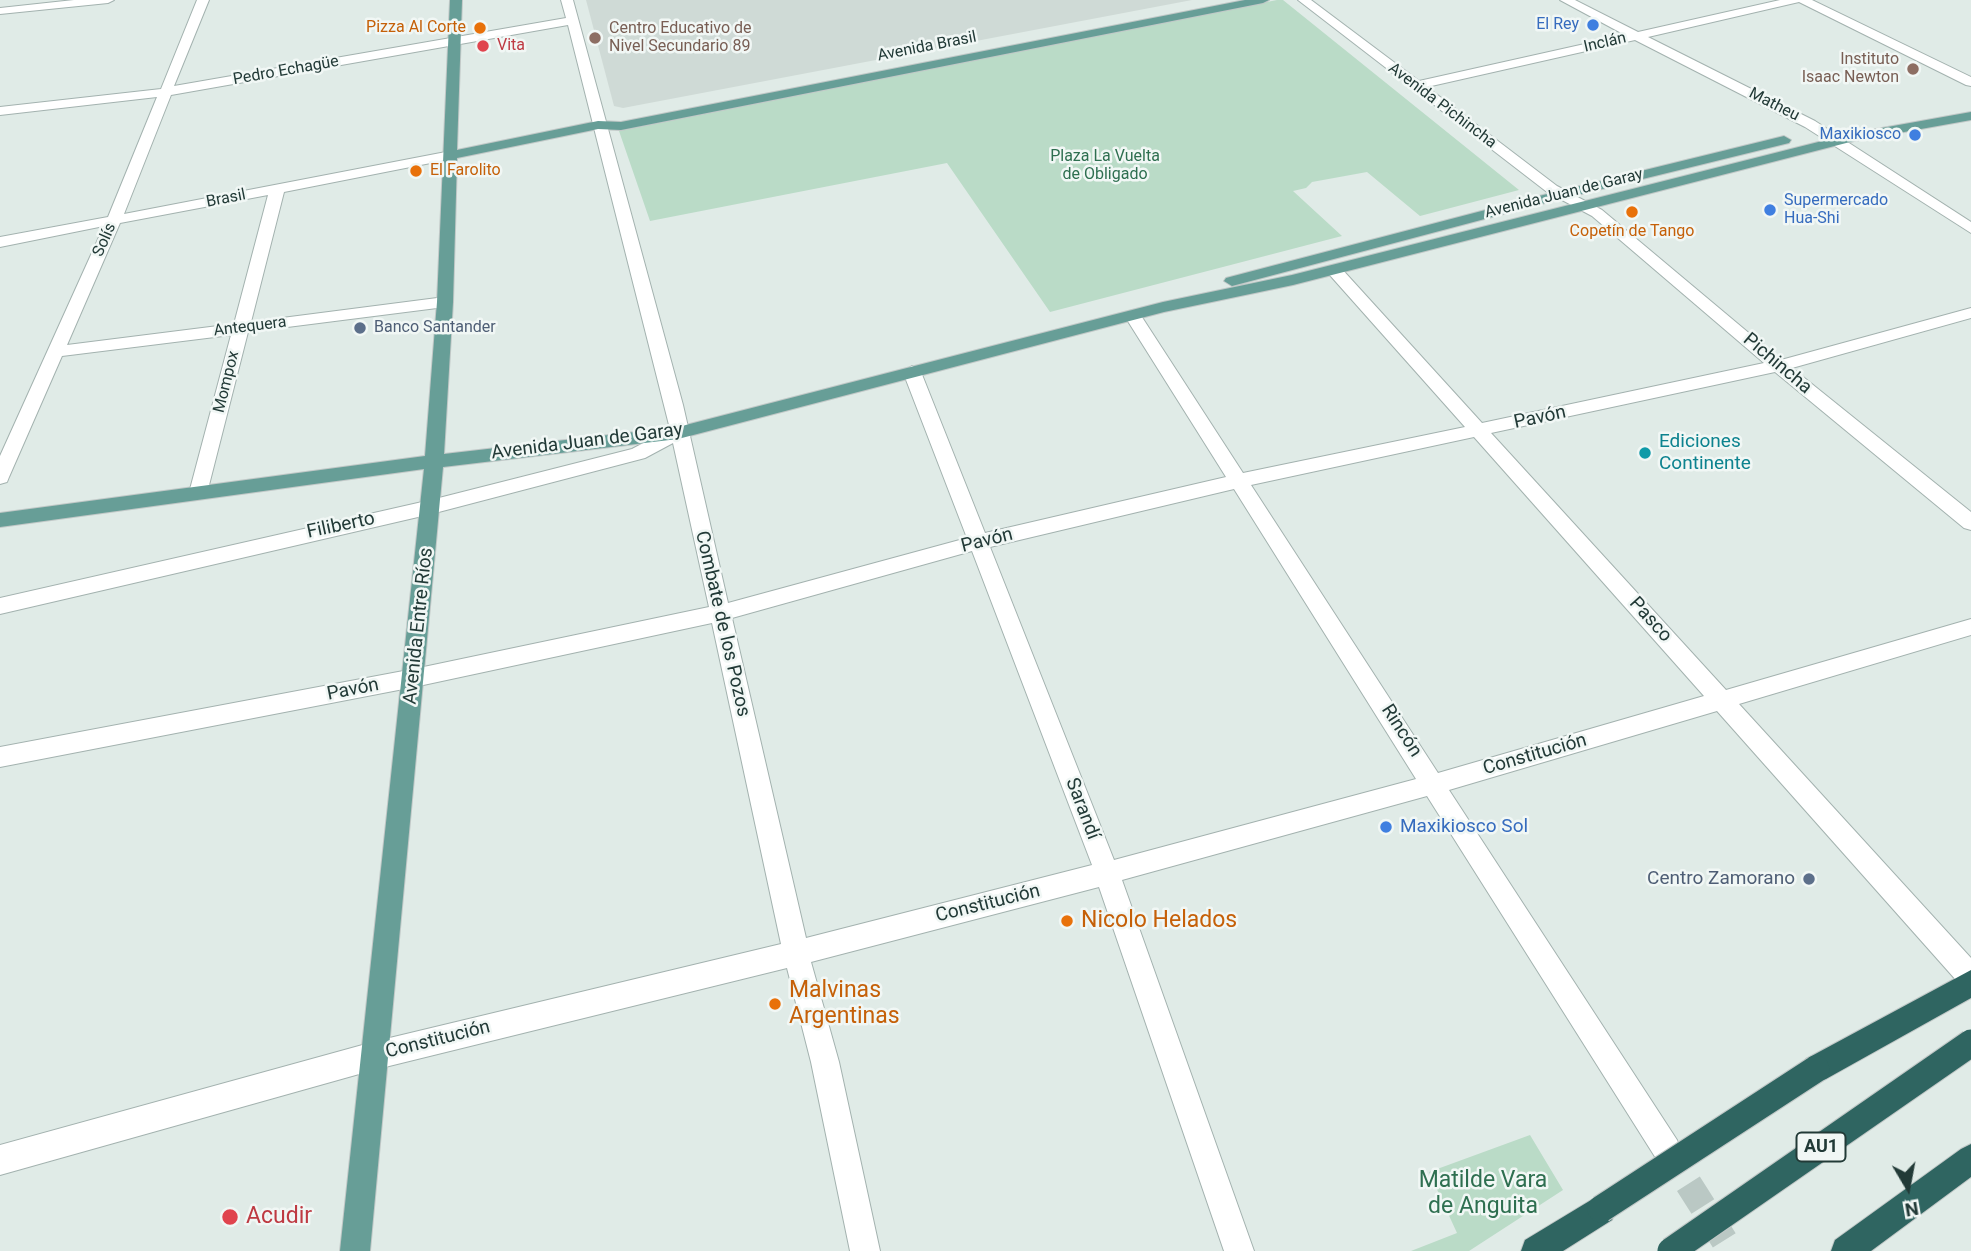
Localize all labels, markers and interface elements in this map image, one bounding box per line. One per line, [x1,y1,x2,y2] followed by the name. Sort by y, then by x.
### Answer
[1536,15,1579,35] place label: El Rey
[1585,17,1601,33] marker: El Rey
[366,18,466,38] place label: Pizza Al Corte
[609,19,752,57] place label: Centro Educativo de Nivel Secundario 89
[472,20,488,36] marker: Pizza Al Corte
[876,28,978,66] street label: Avenida Brasil
[1582,29,1628,57] street label: Inclán
[587,30,603,46] marker: Centro Educativo de Nivel Secundario 89
[497,36,525,56] place label: Vita
[475,38,491,54] marker: Vita
[1802,50,1899,88] place label: Instituto Isaac Newton
[232,52,340,90] street label: Pedro Echagüe
[1384,59,1500,153] street label: Avenida Pichincha
[1905,61,1921,77] marker: Instituto Isaac Newton
[1746,84,1802,126] street label: Matheu
[1820,125,1901,145] place label: Maxikiosco
[1907,127,1923,143] marker: Maxikiosco
[1050,147,1160,185] park label: Plaza La Vuelta de Obligado
[430,161,501,181] place label: El Farolito
[408,163,424,179] marker: El Farolito
[1483,165,1645,223] street label: Avenida Juan de Garay
[205,186,247,212] street label: Brasil
[1784,191,1888,229] place label: Supermercado Hua-Shi
[1762,202,1778,218] marker: Supermercado Hua-Shi
[1624,204,1640,220] marker: Copetín de Tango
[89,220,121,260] street label: Solís
[1570,222,1694,242] place label: Copetín de Tango
[213,313,287,341] street label: Antequera
[374,318,496,338] place label: Banco Santander
[352,320,368,336] marker: Banco Santander
[1738,329,1816,399] street label: Pichincha
[210,349,244,415] street label: Mompox
[1512,401,1568,435] street label: Pavón
[490,419,684,465] street label: Avenida Juan de Garay
[1659,431,1751,475] place label: Ediciones Continente
[1637,445,1653,461] marker: Ediciones Continente
[305,508,377,544] street label: Filiberto
[959,524,1015,558] street label: Pavón
[690,529,754,719] street label: Combate de los Pozos
[399,546,439,706] street label: Avenida Entre Ríos
[1624,593,1676,647] street label: Pasco
[325,674,381,706] street label: Pavón
[1376,700,1426,762] street label: Rincón
[1480,729,1590,781] street label: Constitución
[1060,775,1104,843] street label: Sarandí
[1400,816,1528,838] place label: Maxikiosco Sol
[1378,819,1394,835] marker: Maxikiosco Sol
[1647,868,1795,890] place label: Centro Zamorano
[1801,871,1817,887] marker: Centro Zamorano
[933,880,1043,928] street label: Constitución
[1081,907,1237,935] place label: Nicolo Helados
[1059,913,1075,929] marker: Nicolo Helados
[789,977,900,1031] place label: Malvinas Argentinas
[767,996,783,1012] marker: Malvinas Argentinas
[383,1016,493,1064] street label: Constitución
[1797,1132,1846,1162] road number: AU1
[1873,1153,1943,1223] north arrow
[1419,1167,1547,1221] park label: Matilde Vara de Anguita
[1903,1197,1920,1222] text: N
[246,1203,312,1231] place label: Acudir
[220,1207,240,1227] marker: Acudir

